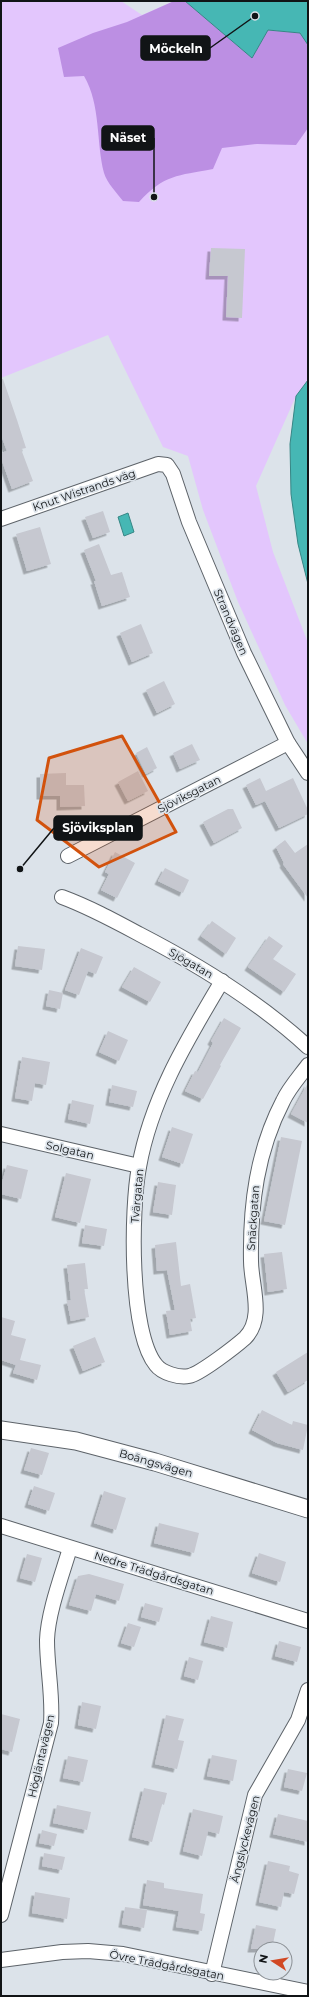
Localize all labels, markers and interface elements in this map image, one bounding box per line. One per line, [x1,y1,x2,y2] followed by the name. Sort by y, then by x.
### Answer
[141,36,210,60] callout: Möckeln
[149,41,203,56] text: Möckeln
[102,126,154,150] callout: Näset
[110,130,147,145] text: Näset
[31,466,137,514] street label: Knut Wistrands väg
[211,587,251,657] street label: Strandvägen
[155,772,223,816] street label: Sjöviksgatan
[54,816,142,840] callout: Sjöviksplan
[62,820,134,835] text: Sjöviksplan
[166,945,216,981] street label: Sjögatan
[45,1138,95,1162] street label: Solgatan
[128,1168,146,1224] street label: Tvärgatan
[244,1185,262,1251] street label: Snäckgatan
[118,1446,194,1480] street label: Boängsvägen
[93,1548,215,1598] street label: Nedre Trädgårdsgatan
[25,1713,57,1799] street label: Högläntavägen
[227,1794,263,1884] street label: Ängslyckevägen
[253,1941,293,1981] north arrow
[109,1947,225,1983] street label: Övre Trädgårdsgatan
[255,1953,271,1965] text: N

